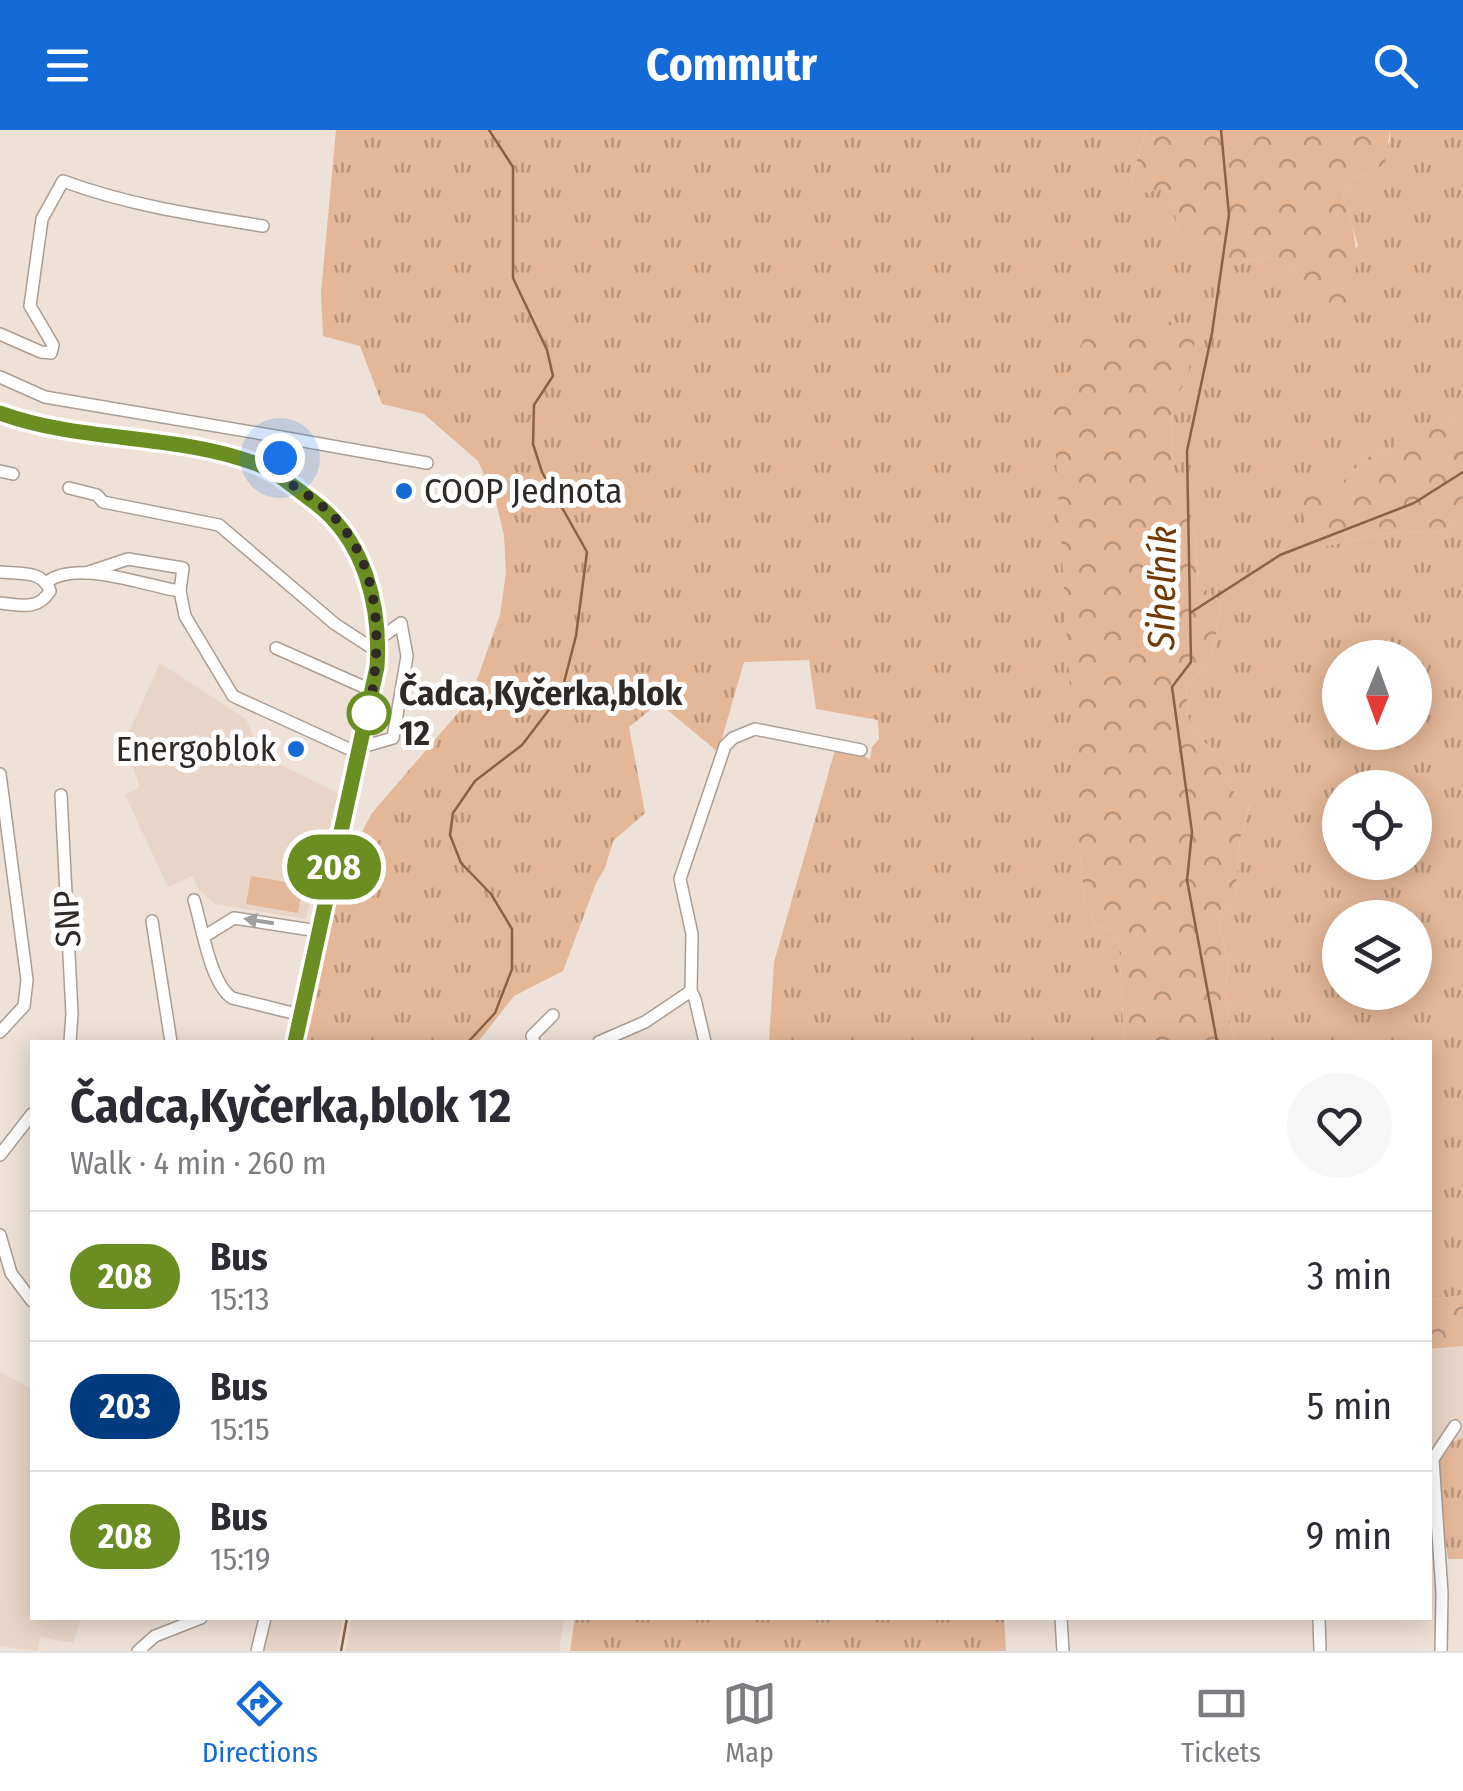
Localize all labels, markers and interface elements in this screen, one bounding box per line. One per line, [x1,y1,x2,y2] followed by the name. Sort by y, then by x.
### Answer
[40,38,95,93] icon: menu
[646,38,817,92] text: Commutr
[1368,38,1423,93] icon: search
[255,433,305,483] your location
[424,470,622,512] place label: COOP Jednota
[393,480,415,502] marker: COOP Jednota
[1138,525,1186,651] water label: Siheľník
[1322,640,1432,750] north arrow
[1322,640,1432,1010] map controls
[399,672,684,754] place label: Čadca,Kyčerka,blok 12
[348,692,390,734] marker: Čadca,Kyčerka,blok 12
[116,728,277,770] place label: Energoblok
[285,738,307,760] marker: Energoblok
[1322,770,1432,880] button: locate
[276,834,392,900] line badge: 208
[307,846,361,888] text: 208
[45,889,89,949] street label: SNP
[1322,900,1432,1010] button: layers
[243,913,275,928] one-way arrow
[1287,1073,1392,1178] button: heart
[70,1077,511,1135] text: Čadca,Kyčerka,blok 12
[70,1144,327,1182] text: Walk · 4 min · 260 m
[210,1234,268,1280] text: Bus
[1307,1253,1392,1299] text: 3 min
[98,1255,152,1297] text: 208
[210,1280,270,1318] text: 15:13
[210,1364,268,1410] text: Bus
[1307,1383,1392,1429] text: 5 min
[99,1385,151,1427] text: 203
[210,1410,270,1448] text: 15:15
[210,1494,268,1540] text: Bus
[1306,1513,1392,1559] text: 9 min
[98,1515,152,1557] text: 208
[210,1540,271,1578] text: 15:19
[202,1676,318,1769] tab: Directions
[722,1676,777,1769] tab: Map
[1181,1676,1261,1769] tab: Tickets

